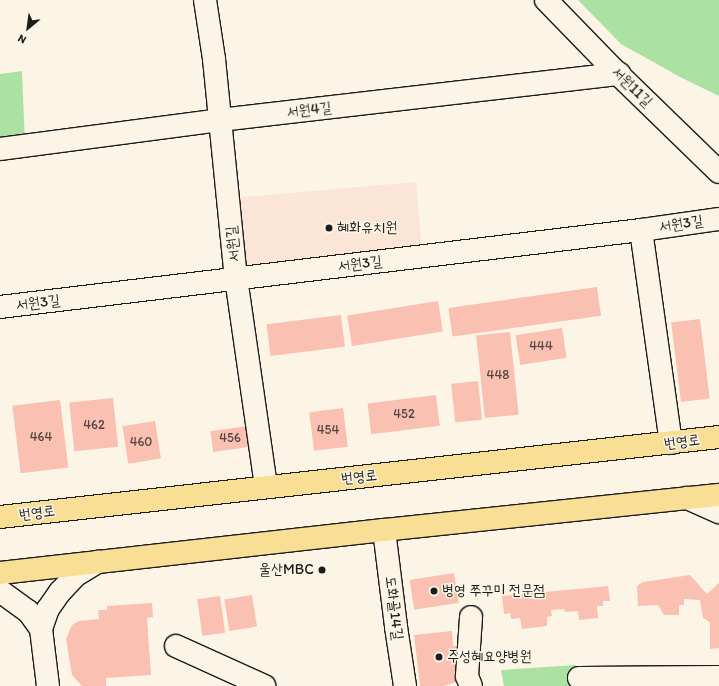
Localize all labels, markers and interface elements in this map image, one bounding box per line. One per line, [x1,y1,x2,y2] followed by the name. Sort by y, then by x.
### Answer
[8,8,48,48] north arrow
[16,31,28,46] text: N
[608,63,656,111] street label: 서원11길
[285,98,333,122] street label: 서원4길
[658,212,704,236] street label: 서원3길
[337,219,397,237] place label: 혜화유치원
[324,223,334,233] marker: 혜화유치원
[222,225,244,263] street label: 서원길
[337,252,383,276] street label: 서원3길
[15,291,61,315] street label: 서원3길
[529,338,553,354] house number: 444
[487,367,509,383] house number: 448
[393,406,415,422] house number: 452
[83,417,105,433] house number: 462
[317,422,339,438] house number: 454
[30,429,52,445] house number: 464
[219,430,241,446] house number: 456
[663,431,701,453] street label: 번영로
[130,434,152,450] house number: 460
[340,466,378,488] street label: 번영로
[18,502,56,524] street label: 번영로
[259,561,314,579] place label: 울산MBC
[317,565,327,575] marker: 울산MBC
[381,575,407,641] street label: 도화골14길
[442,582,545,600] place label: 병영 쭈꾸미 전문점
[429,586,439,596] marker: 병영 쭈꾸미 전문점
[447,648,531,666] place label: 주성혜요양병원
[434,652,444,662] marker: 주성혜요양병원

